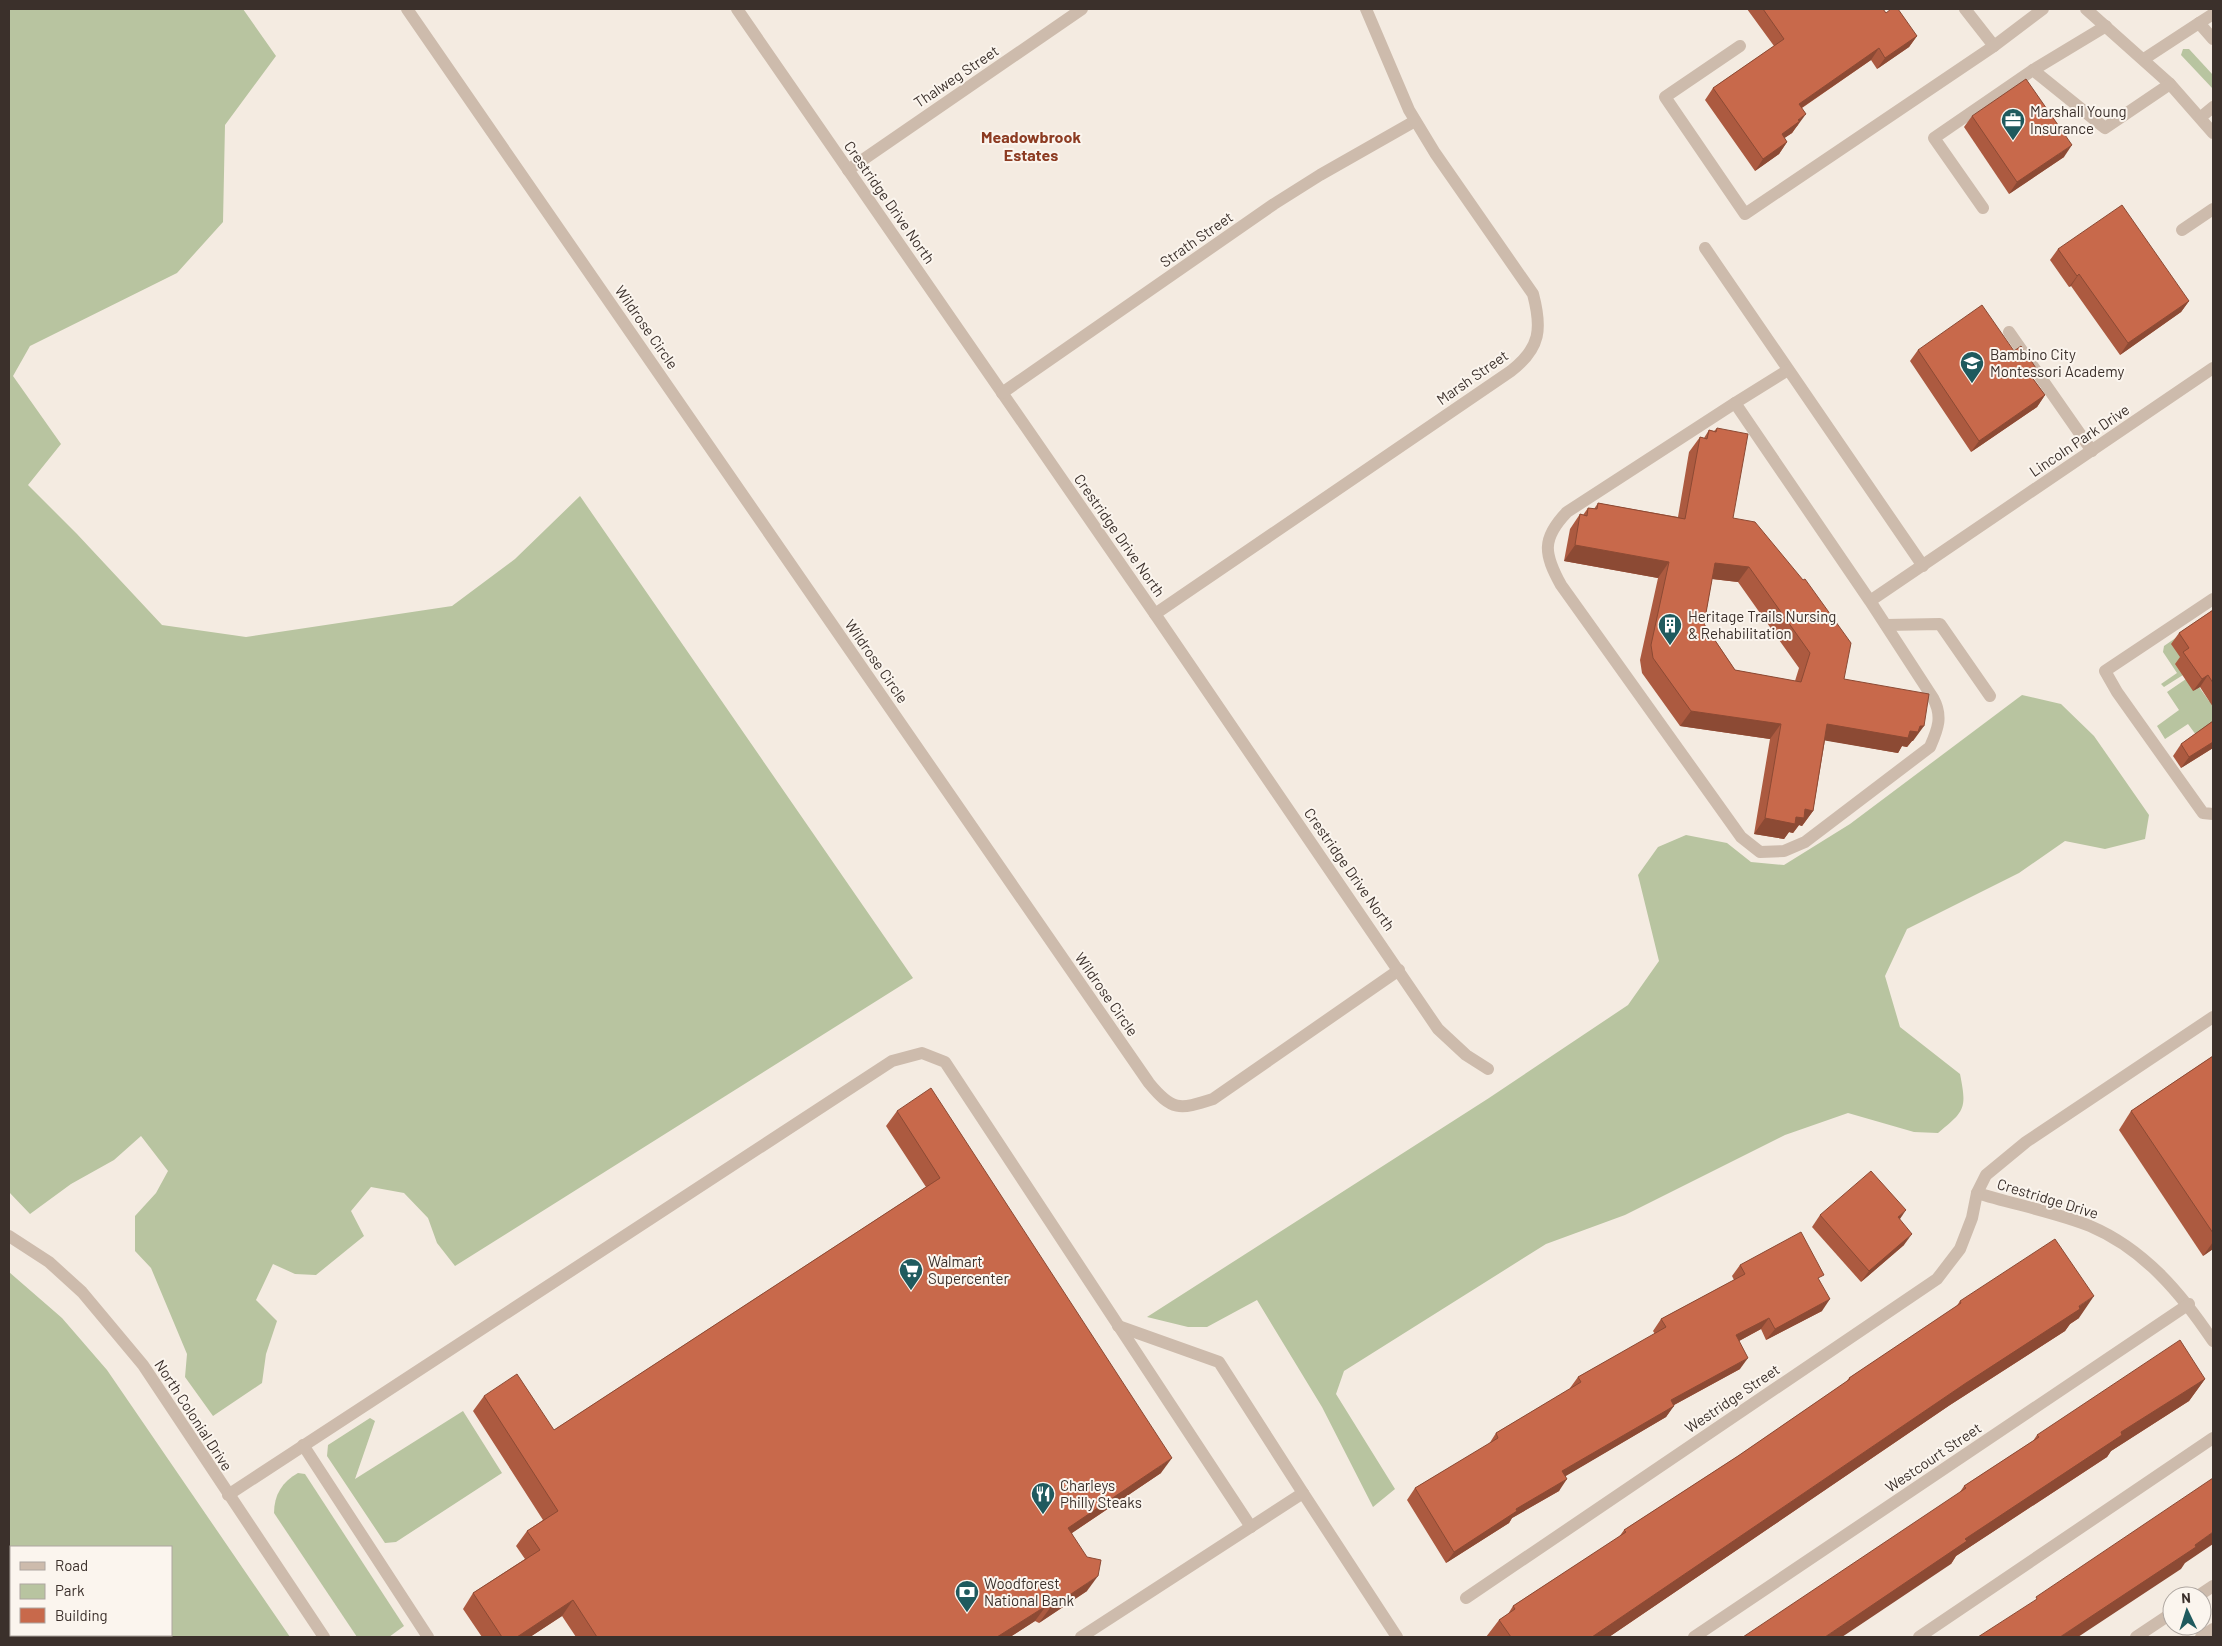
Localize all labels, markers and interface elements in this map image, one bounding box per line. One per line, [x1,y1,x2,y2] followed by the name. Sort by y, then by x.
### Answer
[910,41,1002,111] street label: Thalweg Street
[2030,102,2127,137] place label: Marshall Young Insurance
[2000,107,2026,141] office icon: Marshall Young Insurance
[981,127,1081,164] district label: Meadowbrook Estates
[841,137,939,267] street label: Crestridge Drive North
[1156,207,1236,271] street label: Strath Street
[612,282,682,372] street label: Wildrose Circle
[1990,345,2125,380] place label: Bambino City Montessori Academy
[1433,346,1511,408] street label: Marsh Street
[1959,350,1985,384] school or university icon: Bambino City Montessori Academy
[2026,400,2132,480] street label: Lincoln Park Drive
[1071,470,1169,600] street label: Crestridge Drive North
[1688,607,1836,642] place label: Heritage Trails Nursing & Rehabilitation
[1657,612,1683,646] building icon: Heritage Trails Nursing & Rehabilitation
[842,616,912,706] street label: Wildrose Circle
[1301,804,1399,934] street label: Crestridge Drive North
[1072,949,1142,1039] street label: Wildrose Circle
[1995,1174,2101,1222] street label: Crestridge Drive
[928,1252,1009,1287] place label: Walmart Supercenter
[898,1257,924,1291] supermarket icon: Walmart Supercenter
[151,1356,237,1474] street label: North Colonial Drive
[1681,1360,1783,1436] street label: Westridge Street
[1882,1418,1984,1496] street label: Westcourt Street
[1060,1476,1142,1511] place label: Charleys Philly Steaks
[1030,1481,1056,1515] restaurant icon: Charleys Philly Steaks
[10,1546,172,1636] legend
[55,1556,88,1574] text: Road
[984,1574,1074,1609] place label: Woodforest National Bank
[954,1579,980,1613] bank icon: Woodforest National Bank
[55,1581,85,1599] text: Park
[2162,1586,2212,1636] north arrow
[2181,1589,2191,1606] text: N
[55,1606,108,1624] text: Building

